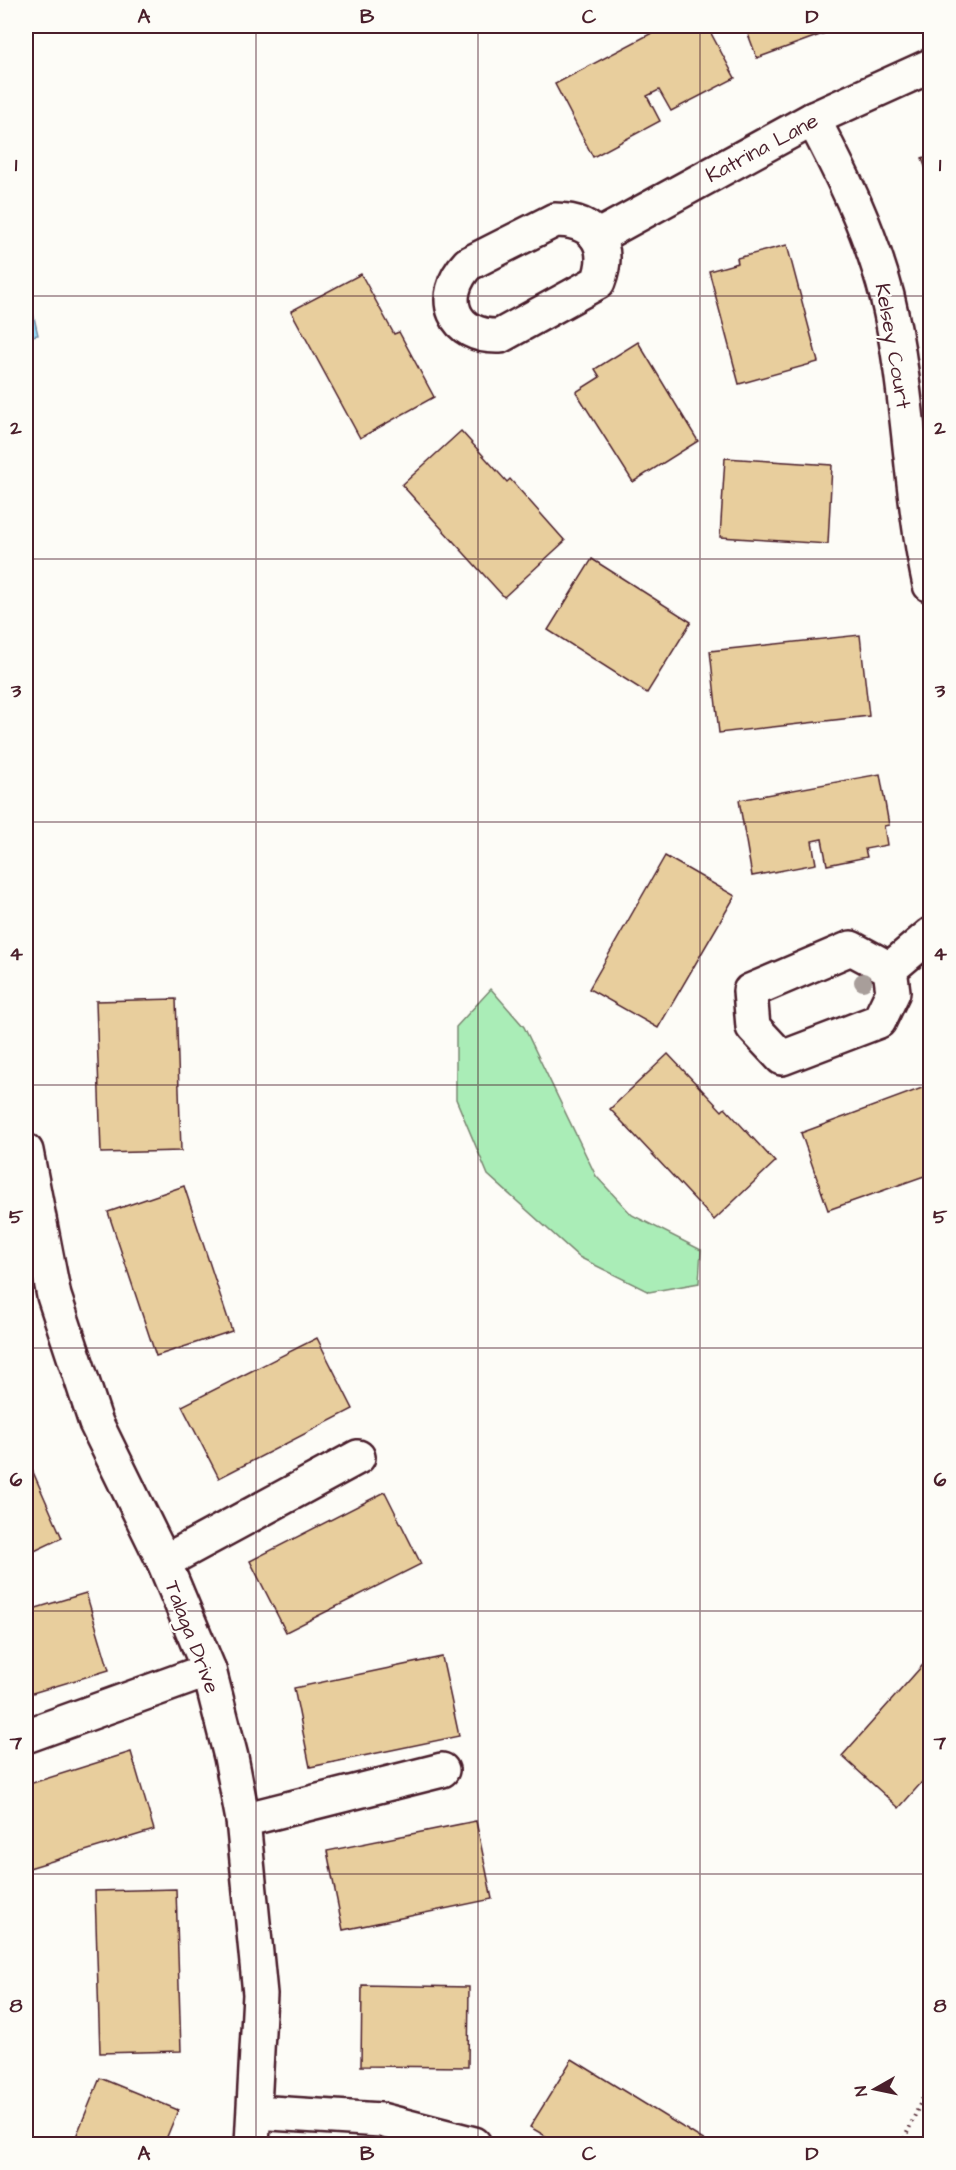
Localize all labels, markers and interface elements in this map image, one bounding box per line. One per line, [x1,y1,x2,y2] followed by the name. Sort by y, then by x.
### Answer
[138,3,151,31] text: A
[360,3,375,31] text: B
[582,3,597,31] text: C
[806,3,819,31] text: D
[701,106,823,190] street label: Katrina Lane
[15,151,18,179] text: 1
[939,151,942,179] text: 1
[866,281,918,412] street label: Kelsey Court
[9,414,22,442] text: 2
[933,414,946,442] text: 2
[10,677,22,705] text: 3
[934,677,946,705] text: 3
[9,940,23,968] text: 4
[933,940,947,968] text: 4
[9,1203,24,1231] text: 5
[933,1203,948,1231] text: 5
[10,1466,23,1494] text: 6
[934,1466,947,1494] text: 6
[155,1577,227,1698] street label: Talaga Drive
[9,1729,23,1757] text: 7
[933,1729,947,1757] text: 7
[10,1992,23,2020] text: 8
[934,1992,947,2020] text: 8
[845,2059,905,2119] north arrow
[850,2085,873,2098] text: N
[138,2140,151,2168] text: A
[360,2140,375,2168] text: B
[582,2140,597,2168] text: C
[806,2140,819,2168] text: D

